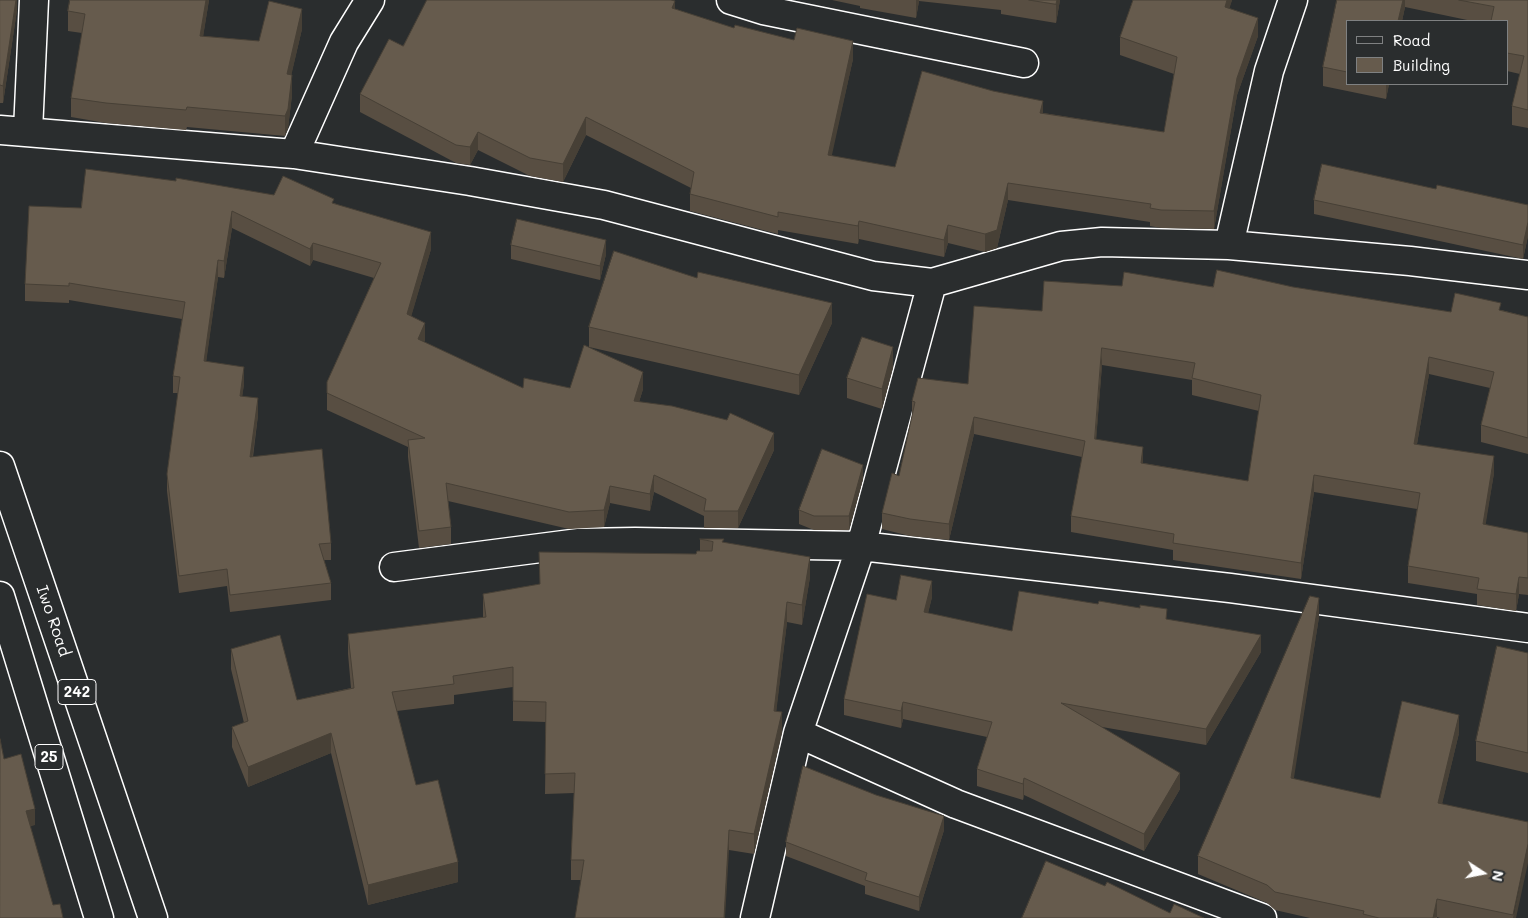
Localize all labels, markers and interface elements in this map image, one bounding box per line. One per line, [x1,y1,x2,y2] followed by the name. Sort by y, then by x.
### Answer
[1346,20,1508,85] legend
[1393,30,1430,50] text: Road
[1393,55,1450,75] text: Building
[32,583,74,659] street label: Iwo Road
[58,680,96,704] road number: 242
[35,744,63,770] road number: 25
[1458,848,1508,898] north arrow
[1488,869,1509,883] text: N

